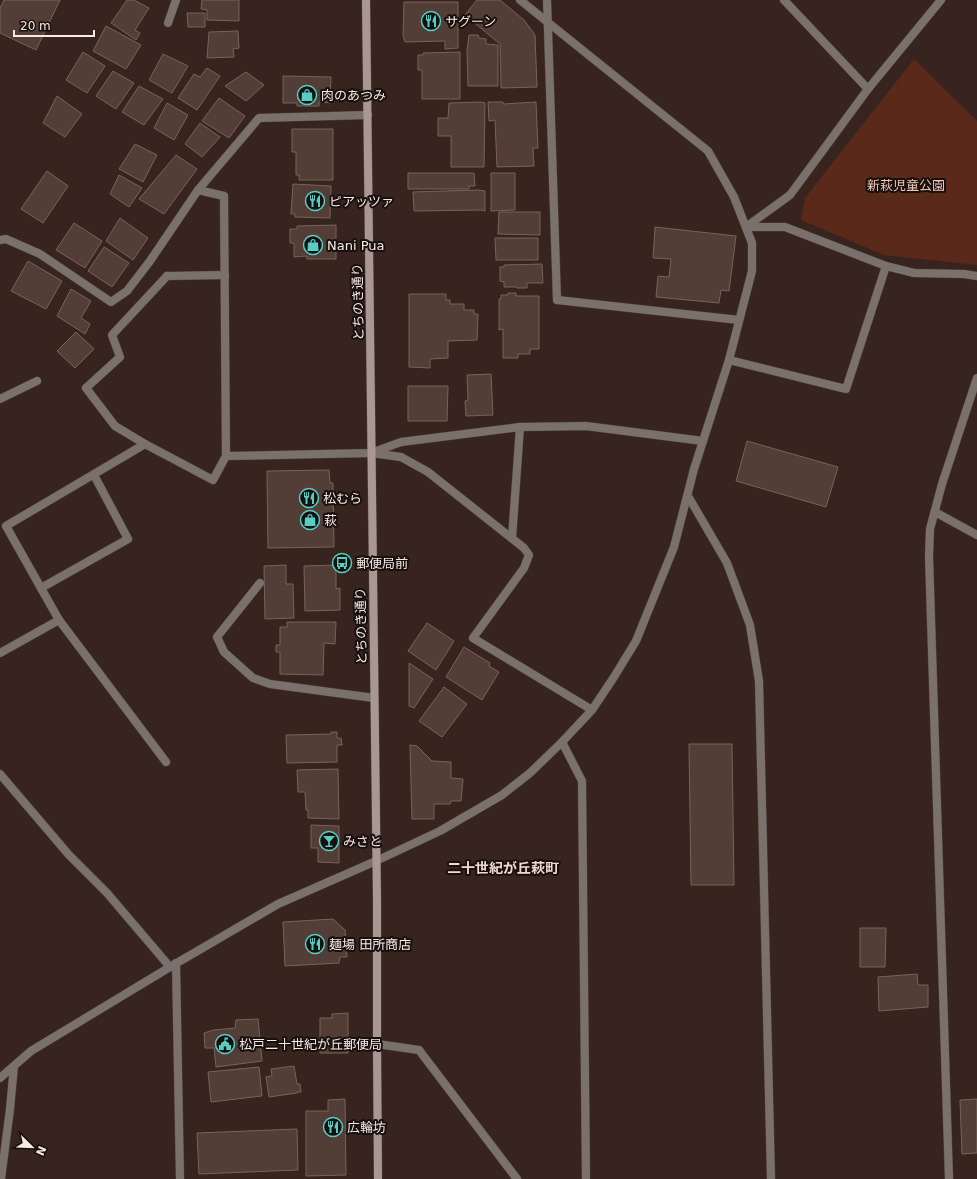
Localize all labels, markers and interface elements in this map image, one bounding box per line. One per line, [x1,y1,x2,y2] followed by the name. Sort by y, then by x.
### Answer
[420,10,442,32] restaurant icon: サグーン
[14,12,94,38] scale bar
[445,14,496,29] place label: サグーン
[20,19,51,33] text: 20 m
[296,84,318,106] shop icon: 肉のあつみ
[321,88,386,103] place label: 肉のあつみ
[867,178,945,193] park label: 新萩児童公園
[304,190,326,212] restaurant icon: ピアッツァ
[329,194,394,209] place label: ピアッツァ
[302,234,324,256] shop icon: Nani Pua
[327,238,385,253] place label: Nani Pua
[350,263,366,341] street label: とちのき通り
[298,487,320,509] restaurant icon: 松むら
[323,491,362,506] place label: 松むら
[299,509,321,531] shop icon: 萩
[324,513,337,528] place label: 萩
[331,552,353,574] bus stop icon: 郵便局前
[356,556,408,571] place label: 郵便局前
[353,587,369,665] street label: とちのき通り
[318,830,340,852] bar icon: みさと
[343,834,382,849] place label: みさと
[447,860,559,876] district label: 二十世紀が丘萩町
[304,933,326,955] restaurant icon: 麺場 田所商店
[329,937,411,952] place label: 麺場 田所商店
[214,1033,236,1055] public building icon: 松戸二十世紀が丘郵便局
[239,1037,382,1052] place label: 松戸二十世紀が丘郵便局
[322,1116,344,1138] restaurant icon: 広輪坊
[347,1120,386,1135] place label: 広輪坊
[12,1127,52,1167] north arrow
[33,1144,49,1157] text: N

